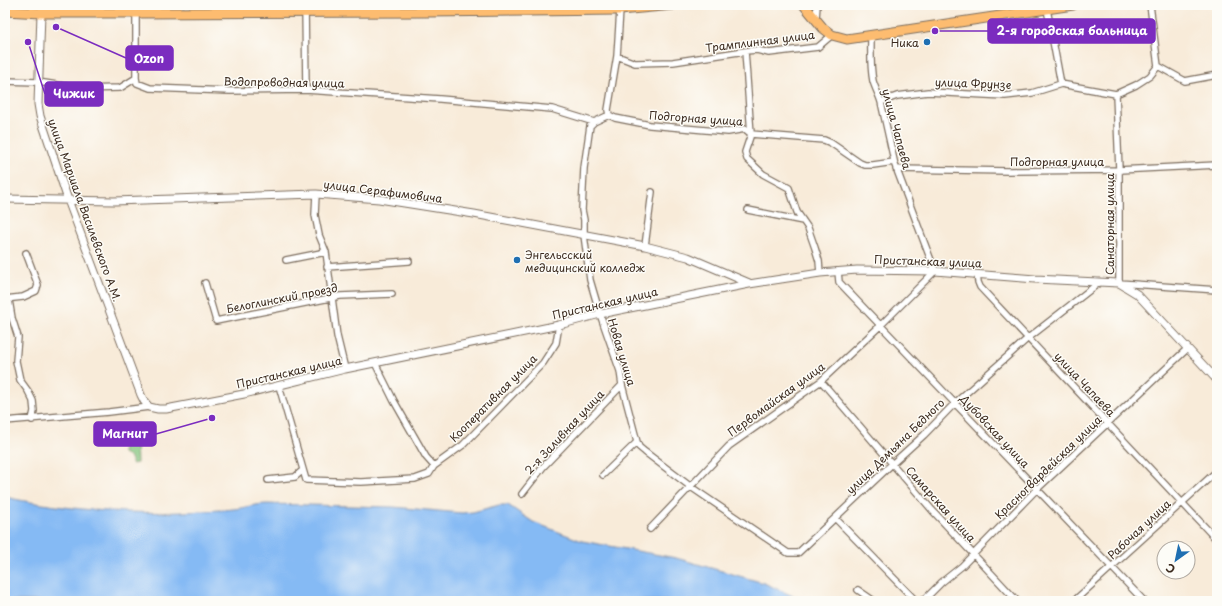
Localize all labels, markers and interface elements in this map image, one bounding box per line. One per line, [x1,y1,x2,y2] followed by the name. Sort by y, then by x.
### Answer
[988,19,1155,43] callout: 2-я городская больница
[996,21,1148,39] text: 2-я городская больница
[704,26,816,56] street label: Трамплинная улица
[891,34,919,51] place label: Ника
[922,37,932,47] marker: Ника
[126,46,173,70] callout: Ozon
[134,49,164,67] text: Ozon
[223,72,345,92] street label: Водопроводная улица
[935,73,1012,93] street label: улица Фрунзе
[45,82,103,106] callout: Чижик
[53,84,95,102] text: Чижик
[878,87,916,171] street label: улица Чапаева
[648,106,744,130] street label: Подгорная улица
[44,116,126,304] street label: улица Маршала Василевского А.М.
[1010,153,1104,170] street label: Подгорная улица
[1101,173,1118,275] street label: Санаторная улица
[323,175,444,207] street label: улица Серафимовича
[525,246,646,276] place label: Энгельсский медицинский колледж
[874,251,982,271] street label: Пристанская улица
[512,255,522,265] marker: Энгельсский медицинский колледж
[225,279,339,317] street label: Белоглинский проезд
[551,283,659,323] street label: Пристанская улица
[604,316,640,388] street label: Новая улица
[1050,348,1120,420] street label: улица Чапаева
[445,350,541,446] street label: Кооперативная улица
[235,352,343,392] street label: Пристанская улица
[724,358,828,440] street label: Первомайская улица
[520,386,608,478] street label: 2-я Заливная улица
[956,390,1034,472] street label: Дубовская улица
[842,394,948,498] street label: улица Демьяна Бедного
[991,411,1105,523] street label: Красногвардейская улица
[94,422,156,446] callout: Магнит
[102,424,149,442] text: Магнит
[902,462,980,546] street label: Самарская улица
[1104,495,1174,563] street label: Рабочая улица
[1156,540,1196,580] north arrow
[1162,559,1178,578] text: С

